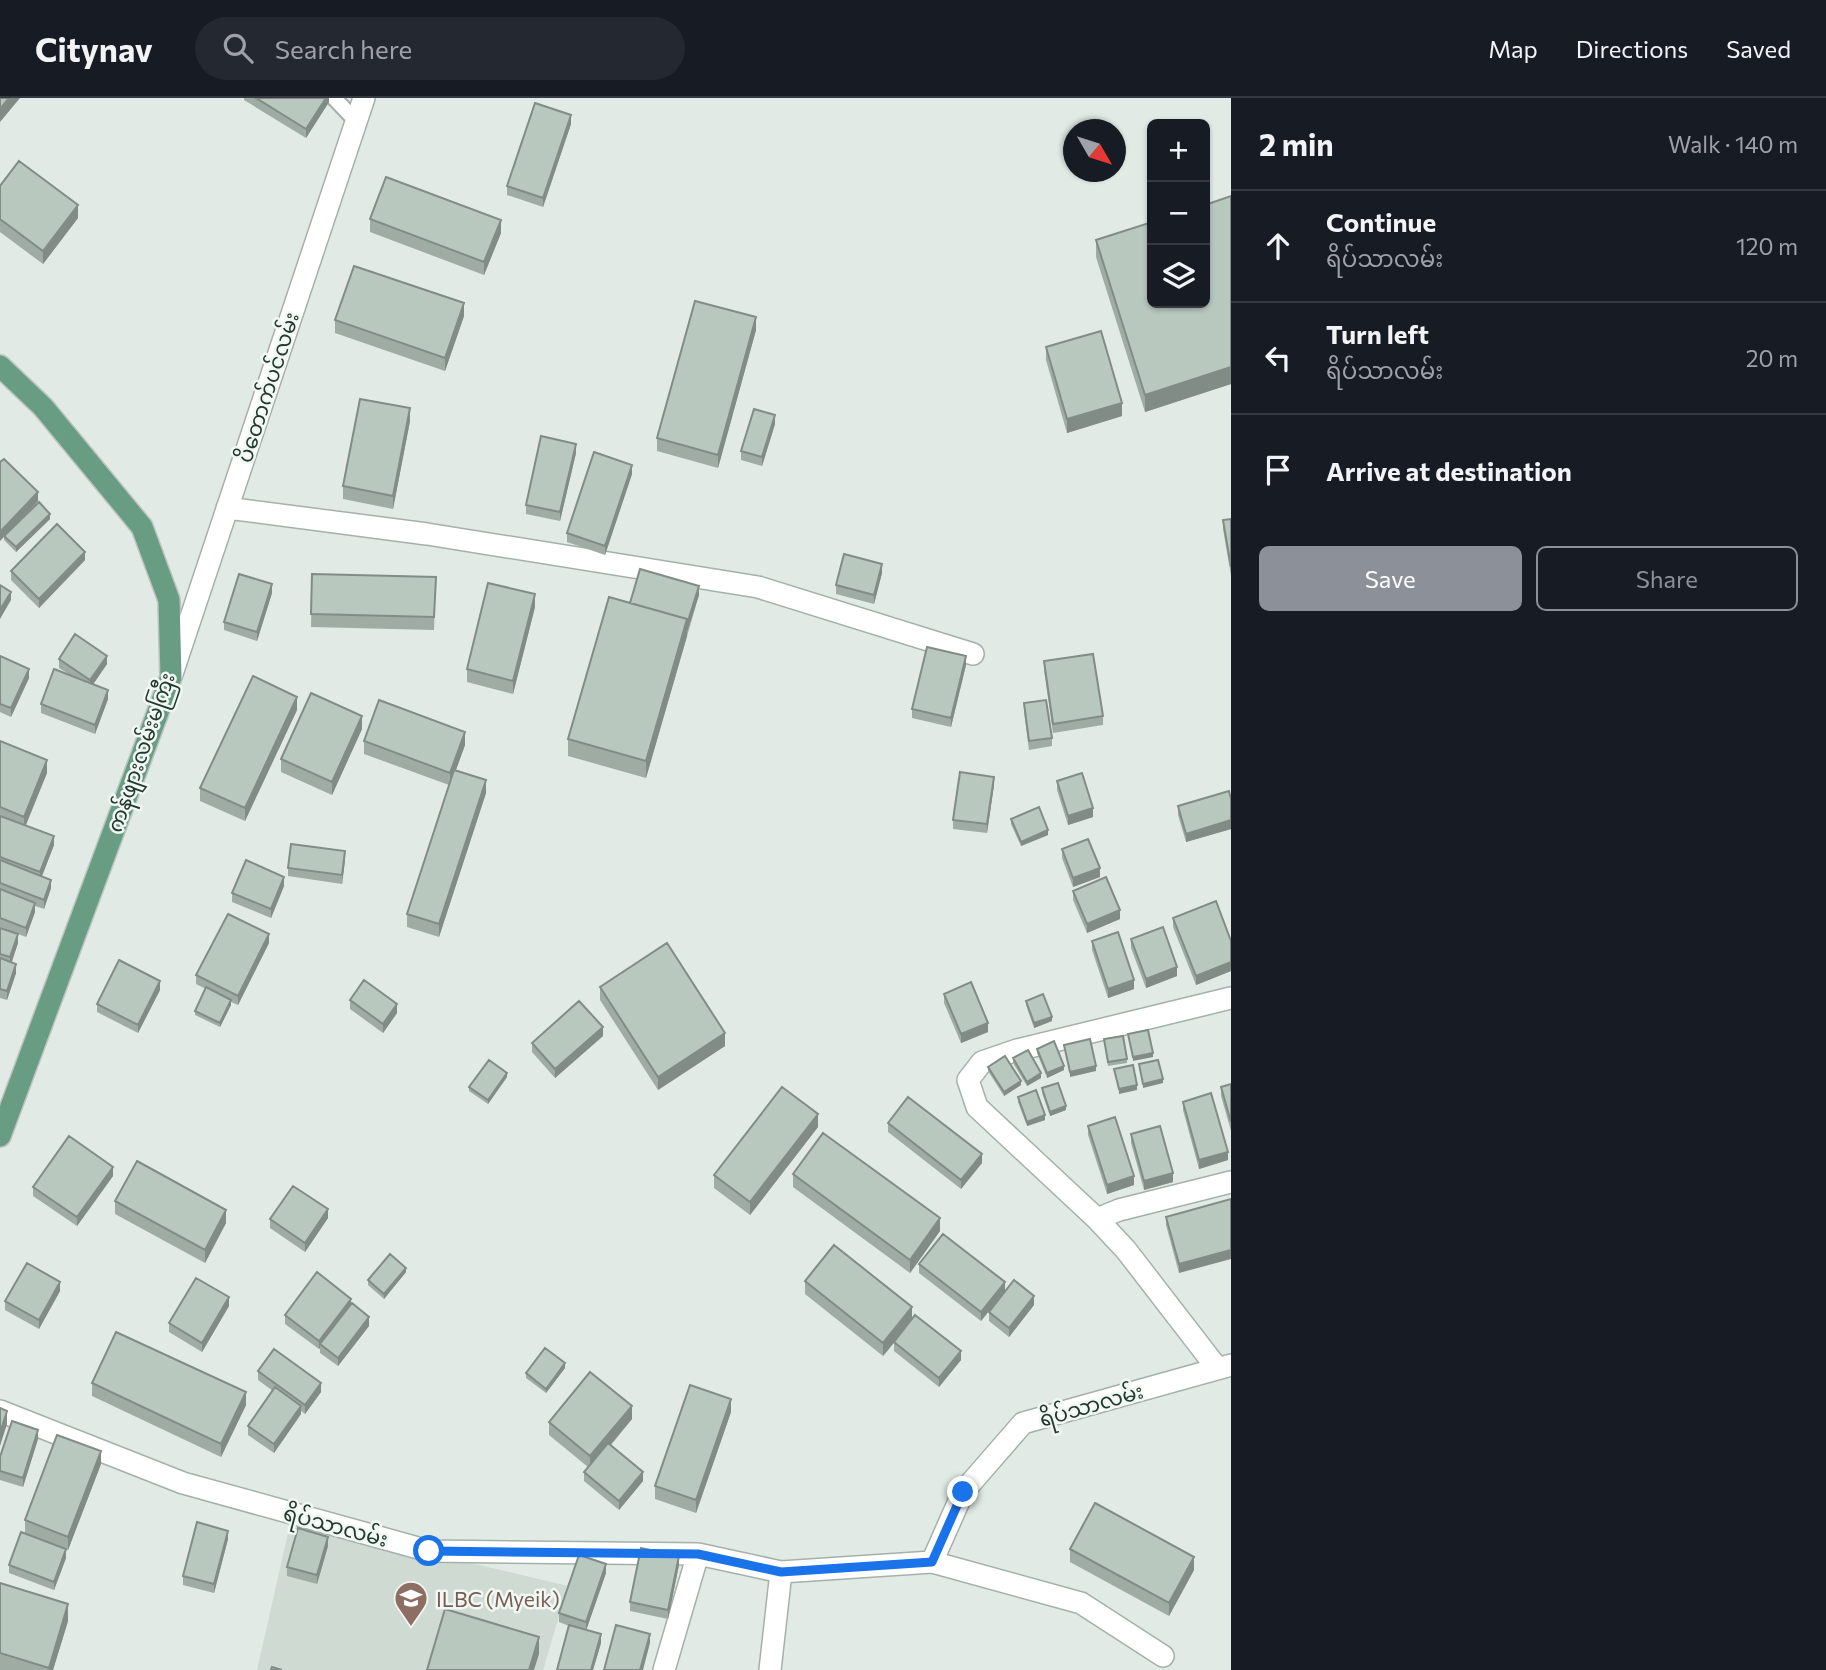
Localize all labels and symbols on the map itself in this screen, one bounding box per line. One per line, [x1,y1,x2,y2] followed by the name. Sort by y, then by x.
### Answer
[1063,119,1126,182] north arrow
[229,308,303,465] street label: ပိတောက်ပင်လမ်း
[99,668,186,837] street label: ကန်ဖျားလမ်းမကြီး
[1036,1375,1148,1437] street label: ရိပ်သာလမ်း
[947,1476,978,1507] route end
[280,1497,391,1557] street label: ရိပ်သာလမ်း
[413,1535,444,1566] route start
[392,1579,430,1628] school or university icon: ILBC (Myeik)
[436,1586,560,1611] place label: ILBC (Myeik)

